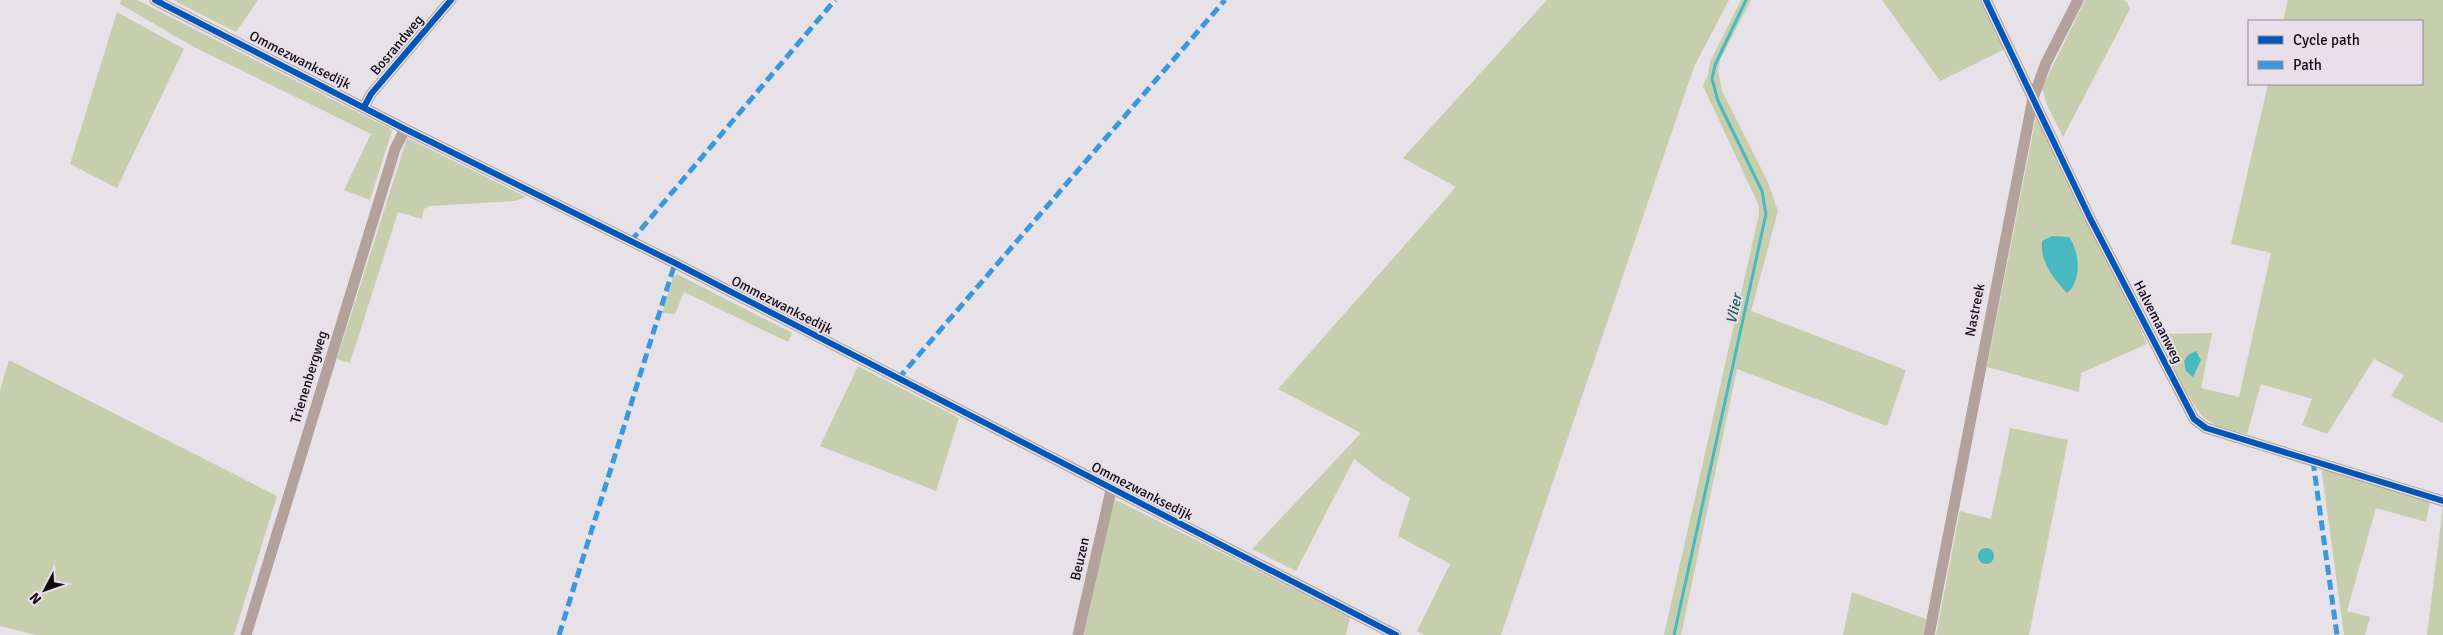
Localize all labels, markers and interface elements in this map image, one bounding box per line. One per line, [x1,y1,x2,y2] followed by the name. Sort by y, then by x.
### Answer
[367,11,427,79] street label: Bosrandweg
[2248,20,2423,85] legend
[246,27,354,93] street label: Ommezwanksedijk
[2293,31,2360,49] text: Cycle path
[2293,56,2322,74] text: Path
[728,272,836,338] street label: Ommezwanksedijk
[2130,278,2186,366] street label: Halvemaanweg
[1962,282,1988,338] street label: Nastreek
[1722,290,1746,326] water label: Vlier
[287,329,331,425] street label: Trienenbergweg
[1088,458,1196,524] street label: Ommezwanksedijk
[1067,536,1093,582] street label: Beuzen
[20,565,70,615] north arrow
[26,589,45,607] text: N

